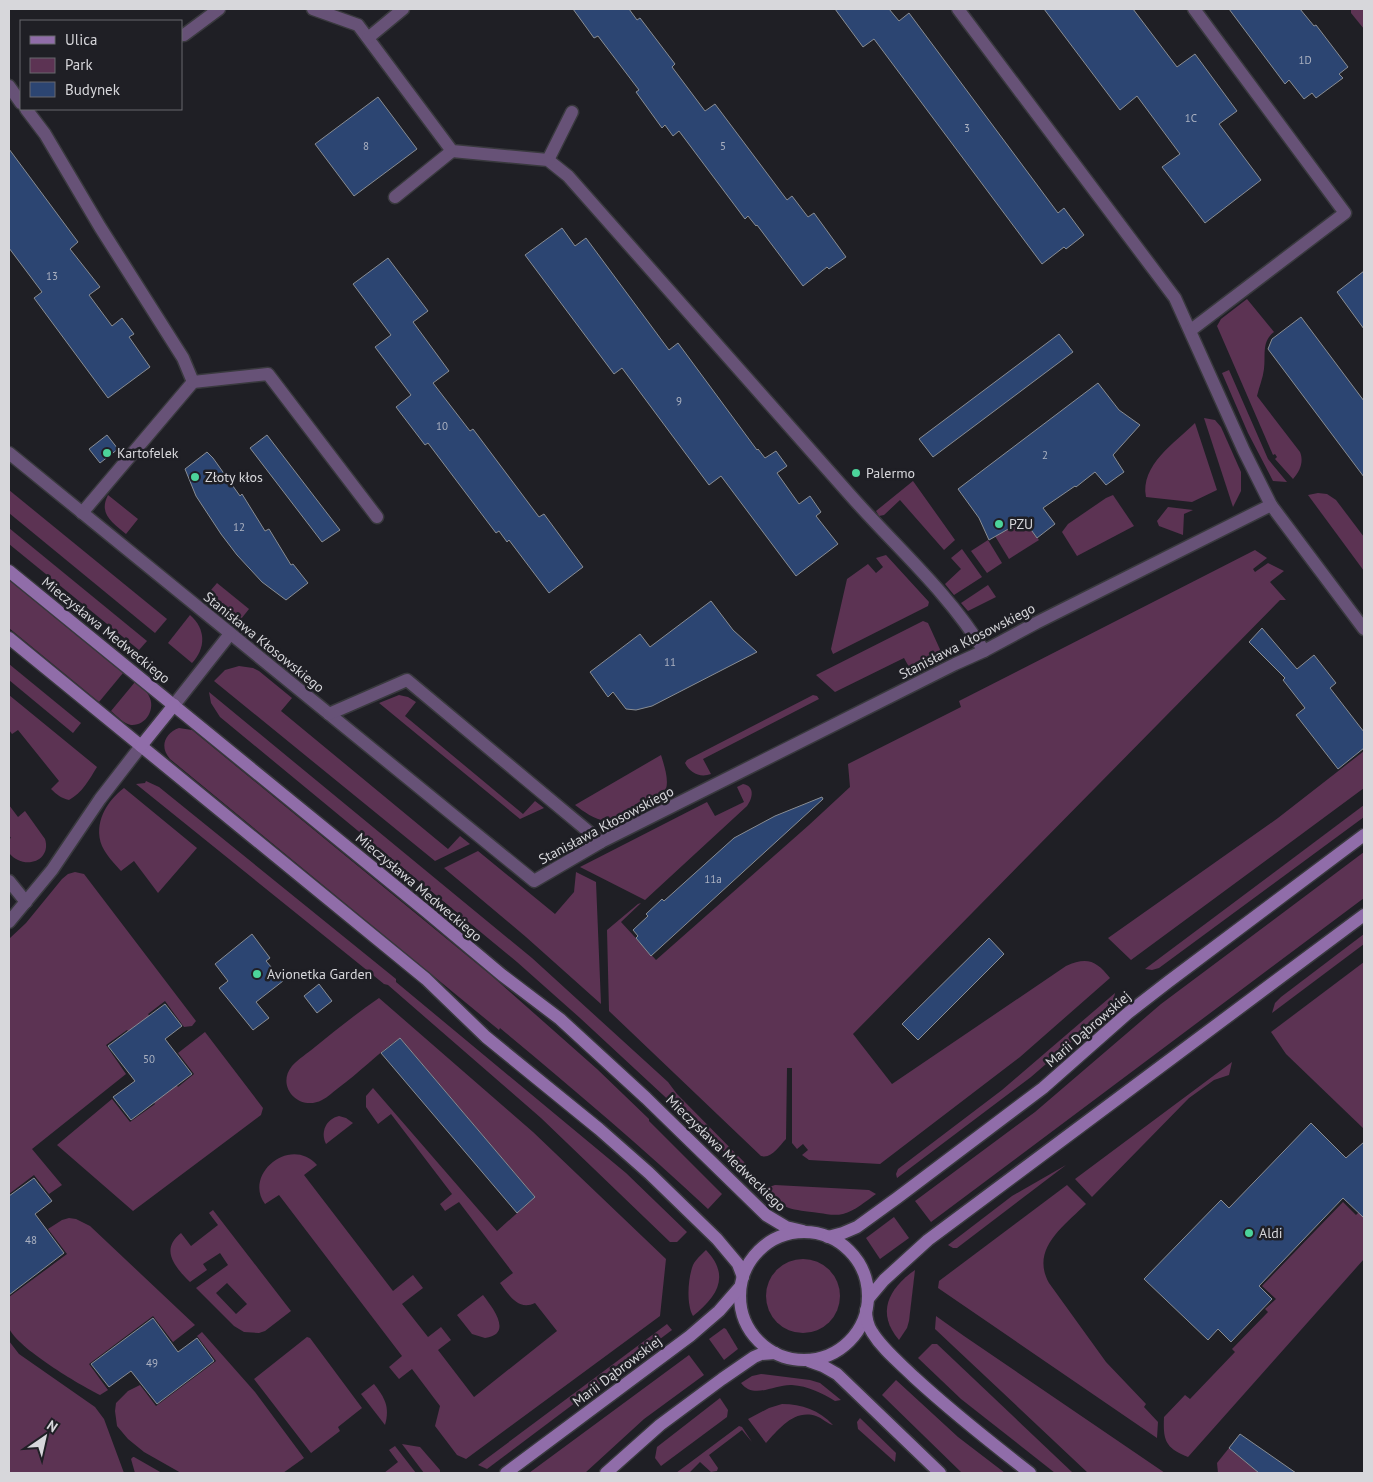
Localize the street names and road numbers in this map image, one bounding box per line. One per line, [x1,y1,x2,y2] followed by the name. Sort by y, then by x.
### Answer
[38,573,174,687] street label: Mieczysława Medweckiego
[200,588,328,696] street label: Stanisława Kłosowskiego
[896,599,1038,683] street label: Stanisława Kłosowskiego
[535,782,677,868] street label: Stanisława Kłosowskiego
[352,829,486,945] street label: Mieczysława Medweckiego
[1042,987,1134,1071] street label: Marii Dąbrowskiej
[662,1091,790,1215] street label: Mieczysława Medweckiego
[569,1332,665,1410] street label: Marii Dąbrowskiej

